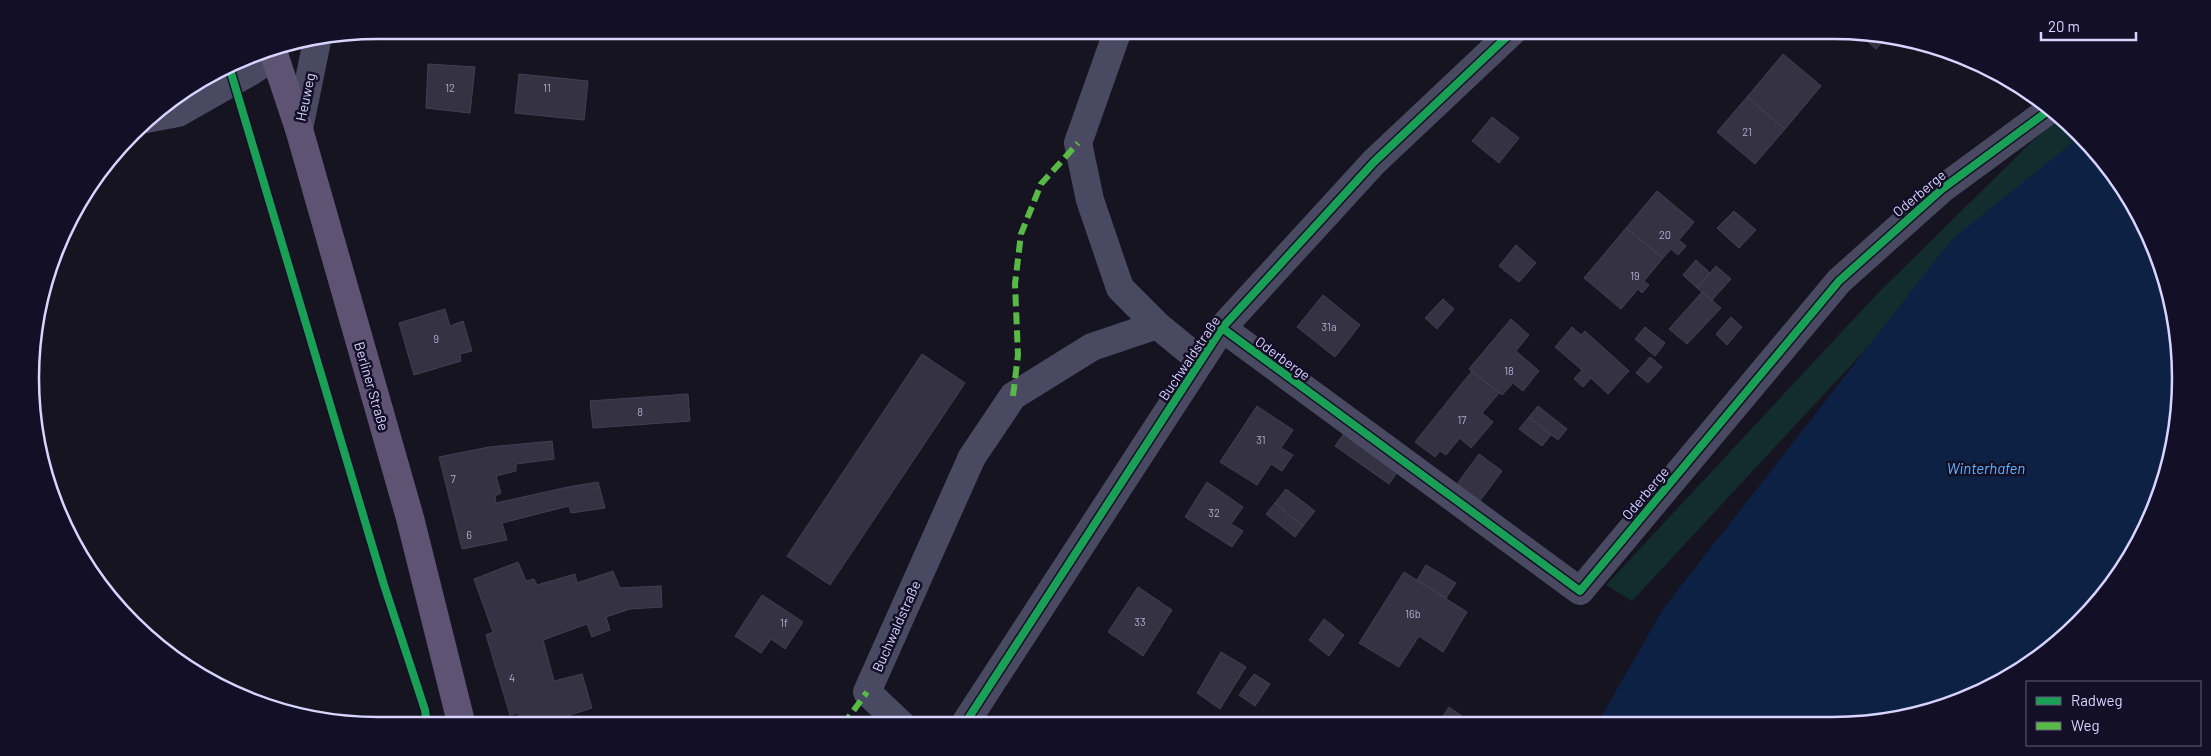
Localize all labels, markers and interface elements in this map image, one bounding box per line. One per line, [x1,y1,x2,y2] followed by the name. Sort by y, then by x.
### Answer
[2041,10,2136,42] scale bar
[2048,17,2080,35] text: 20 m
[292,71,318,123] street label: Heuweg
[445,81,455,94] house number: 12
[543,81,551,94] house number: 11
[1742,125,1752,138] house number: 21
[1889,166,1949,220] street label: Oderberge
[1659,228,1671,241] house number: 20
[1630,269,1640,282] house number: 19
[1155,313,1223,403] street label: Buchwaldstraße
[1321,320,1337,333] house number: 31a
[433,332,439,345] house number: 9
[1252,332,1314,384] street label: Oderberge
[351,340,393,432] street label: Berliner Straße
[1504,364,1514,377] house number: 18
[637,405,643,418] house number: 8
[1457,413,1467,426] house number: 17
[1256,433,1266,446] house number: 31
[1947,459,2025,477] water label: Winterhafen
[1618,463,1672,523] street label: Oderberge
[450,472,456,485] house number: 7
[1208,506,1220,519] house number: 32
[466,528,472,541] house number: 6
[868,578,924,674] street label: Buchwaldstraße
[1405,607,1421,620] house number: 16b
[1134,615,1146,628] house number: 33
[780,616,788,629] house number: 1f
[509,671,515,684] house number: 4
[2026,681,2201,746] legend
[2071,691,2123,709] text: Radweg
[2071,716,2099,734] text: Weg

